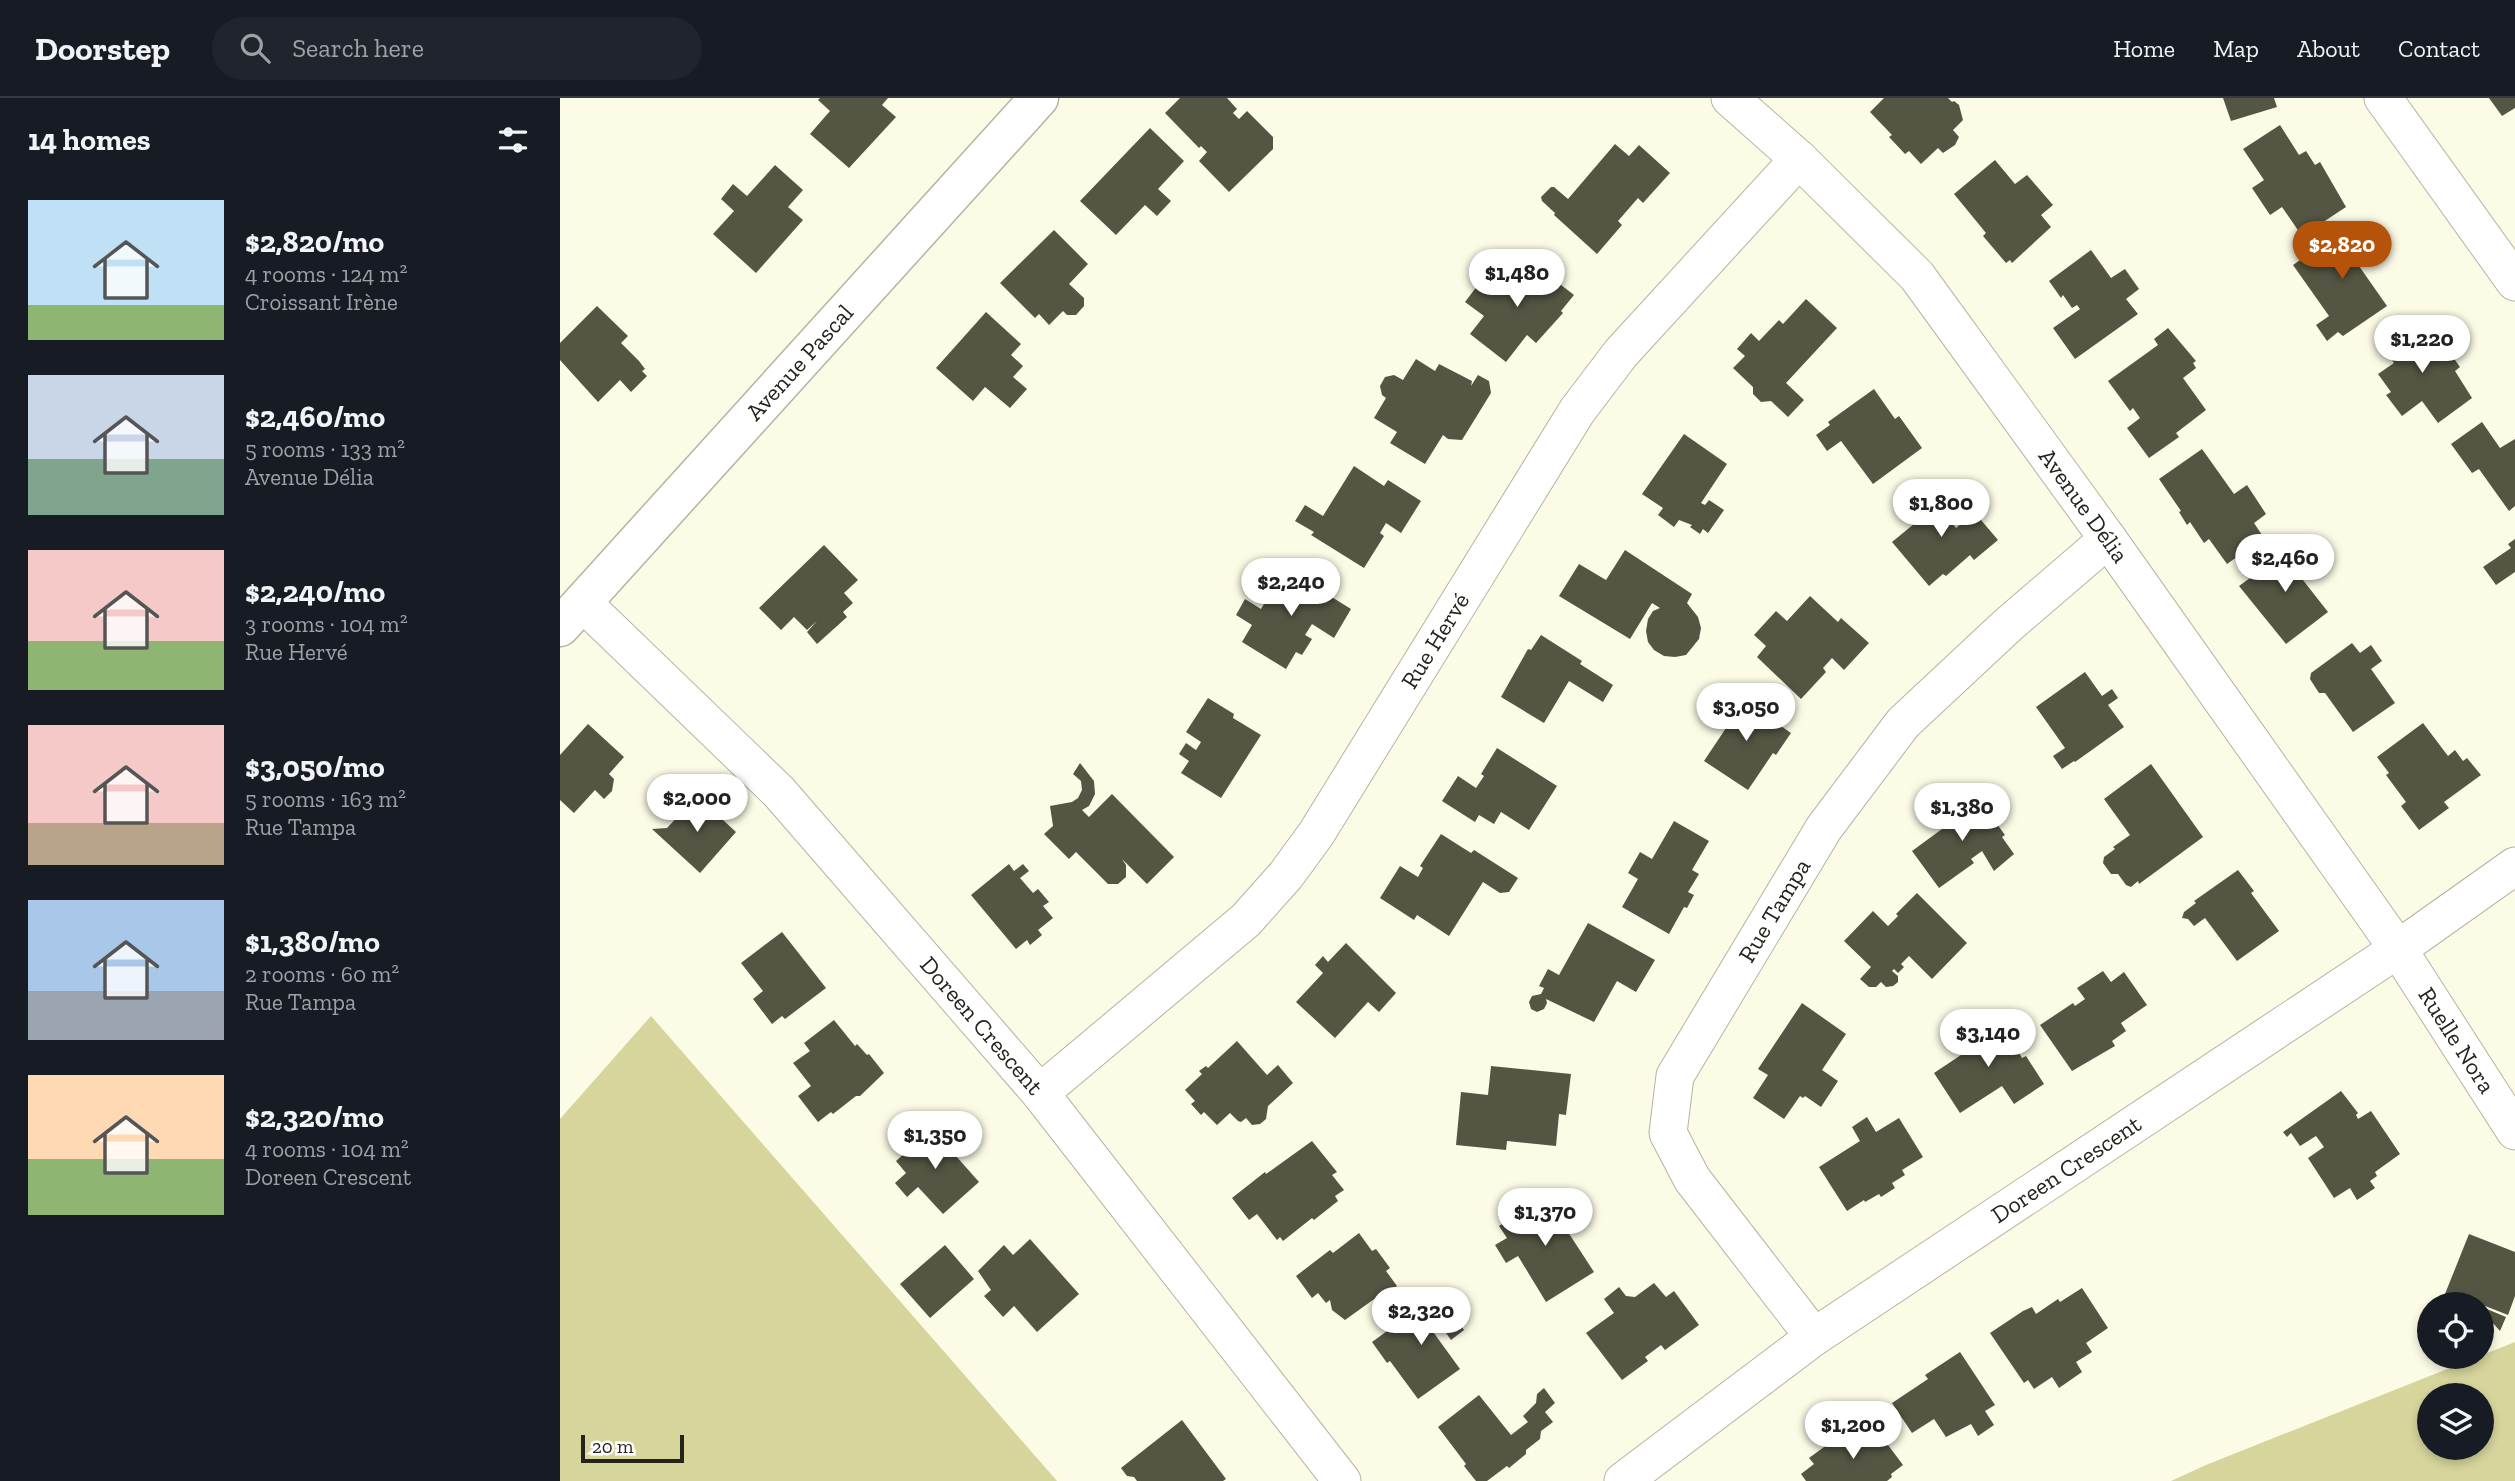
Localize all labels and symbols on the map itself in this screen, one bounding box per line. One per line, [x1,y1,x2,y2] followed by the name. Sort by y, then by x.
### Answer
[2285,222,2399,281] pin: $2,820
[1460,250,1574,309] pin: $1,480
[739,298,859,426] street label: Avenue Pascal
[2365,316,2479,375] pin: $1,220
[2033,442,2135,569] street label: Avenue Délia
[1884,480,1998,539] pin: $1,800
[2228,534,2342,594] pin: $2,460
[1234,559,1348,618] pin: $2,240
[1394,587,1475,694] street label: Rue Hervé
[1689,684,1803,743] pin: $3,050
[640,774,754,834] pin: $2,000
[1905,784,2019,843] pin: $1,380
[1732,853,1816,967] street label: Rue Tampa
[914,950,1050,1100] street label: Doreen Crescent
[2412,982,2502,1099] street label: Ruelle Nora
[1931,1010,2045,1069] pin: $3,140
[1986,1109,2146,1229] street label: Doreen Crescent
[878,1112,992,1171] pin: $1,350
[1488,1188,1602,1248] pin: $1,370
[1364,1288,1478,1347] pin: $2,320
[1796,1402,1910,1461] pin: $1,200
[581,1432,684,1464] scale bar

